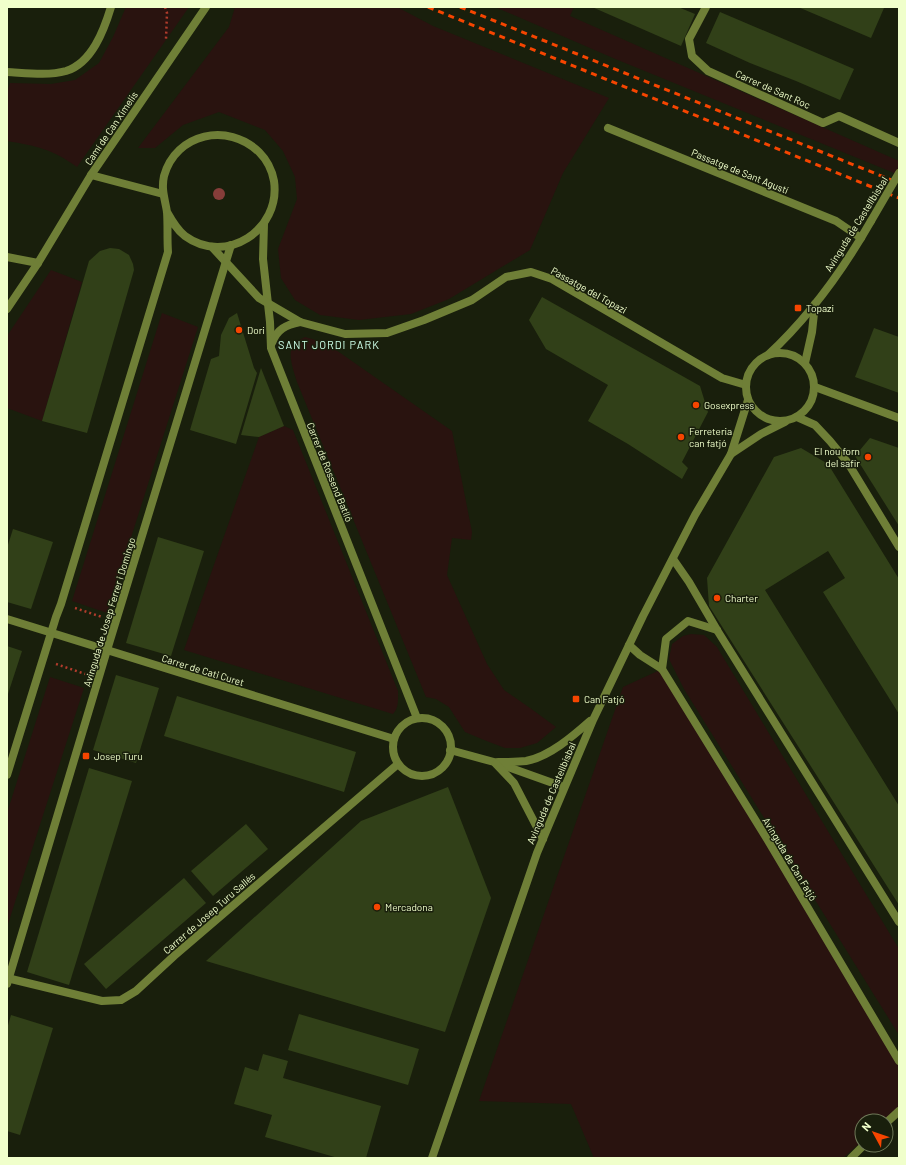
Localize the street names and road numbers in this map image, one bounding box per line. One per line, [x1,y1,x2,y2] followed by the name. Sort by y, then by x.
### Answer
[734,67,812,111] street label: Carrer de Sant Roc
[82,89,140,167] street label: Camí de Can Ximelis
[690,146,790,196] street label: Passatge de Sant Agustí
[822,174,890,274] street label: Avinguda de Castellbisbal
[549,264,629,316] street label: Passatge del Topazi
[305,421,355,523] street label: Carrer de Rossend Batlló
[81,536,137,688] street label: Avinguda de Josep Ferrer i Domingo
[160,652,246,688] street label: Carrer de Cati Curet
[524,740,578,846] street label: Avinguda de Castellbisbal
[760,815,820,903] street label: Avinguda de Can Fatjó
[160,870,258,956] street label: Carrer de Josep Turu Sallés

